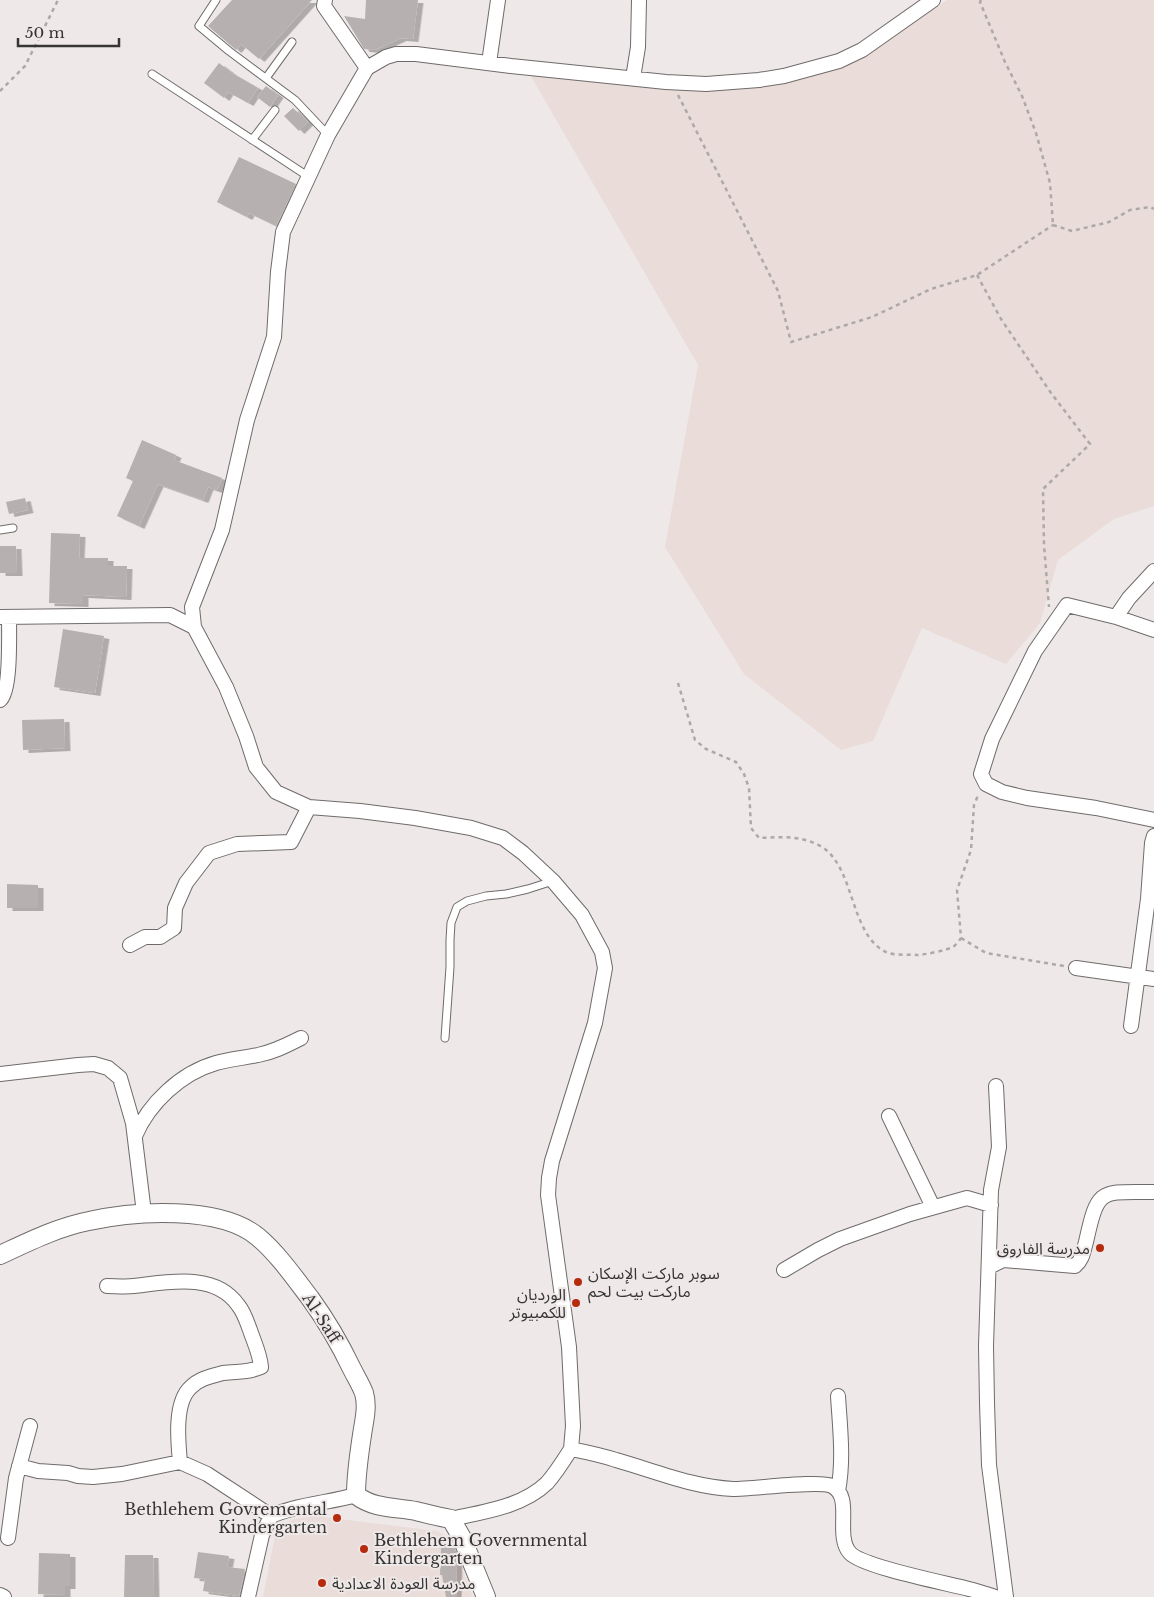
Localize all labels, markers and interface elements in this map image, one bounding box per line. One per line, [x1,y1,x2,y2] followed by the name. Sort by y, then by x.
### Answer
[18,15,119,47] scale bar
[25,23,65,42] text: 50 m
[997,1238,1090,1258] place label: مدرسة الفاروق
[1094,1242,1106,1254] marker: مدرسة الفاروق
[588,1263,720,1304] place label: سوبر ماركت الإسكان ماركت بيت لحم
[572,1276,584,1288] marker: سوبر ماركت الإسكان ماركت بيت لحم
[509,1284,566,1322] place label: الورديان للكمبيوتر
[298,1288,347,1349] street label: Al-Saff
[570,1297,582,1309] marker: الورديان للكمبيوتر
[124,1499,327,1537] place label: Bethlehem Govremental Kindergarten
[331,1512,343,1524] marker: Bethlehem Govremental Kindergarten
[374,1530,588,1568] place label: Bethlehem Governmental Kindergarten
[358,1543,370,1555] marker: Bethlehem Governmental Kindergarten
[332,1573,475,1593] place label: مدرسة العودة الاعدادية
[316,1577,328,1589] marker: مدرسة العودة الاعدادية

